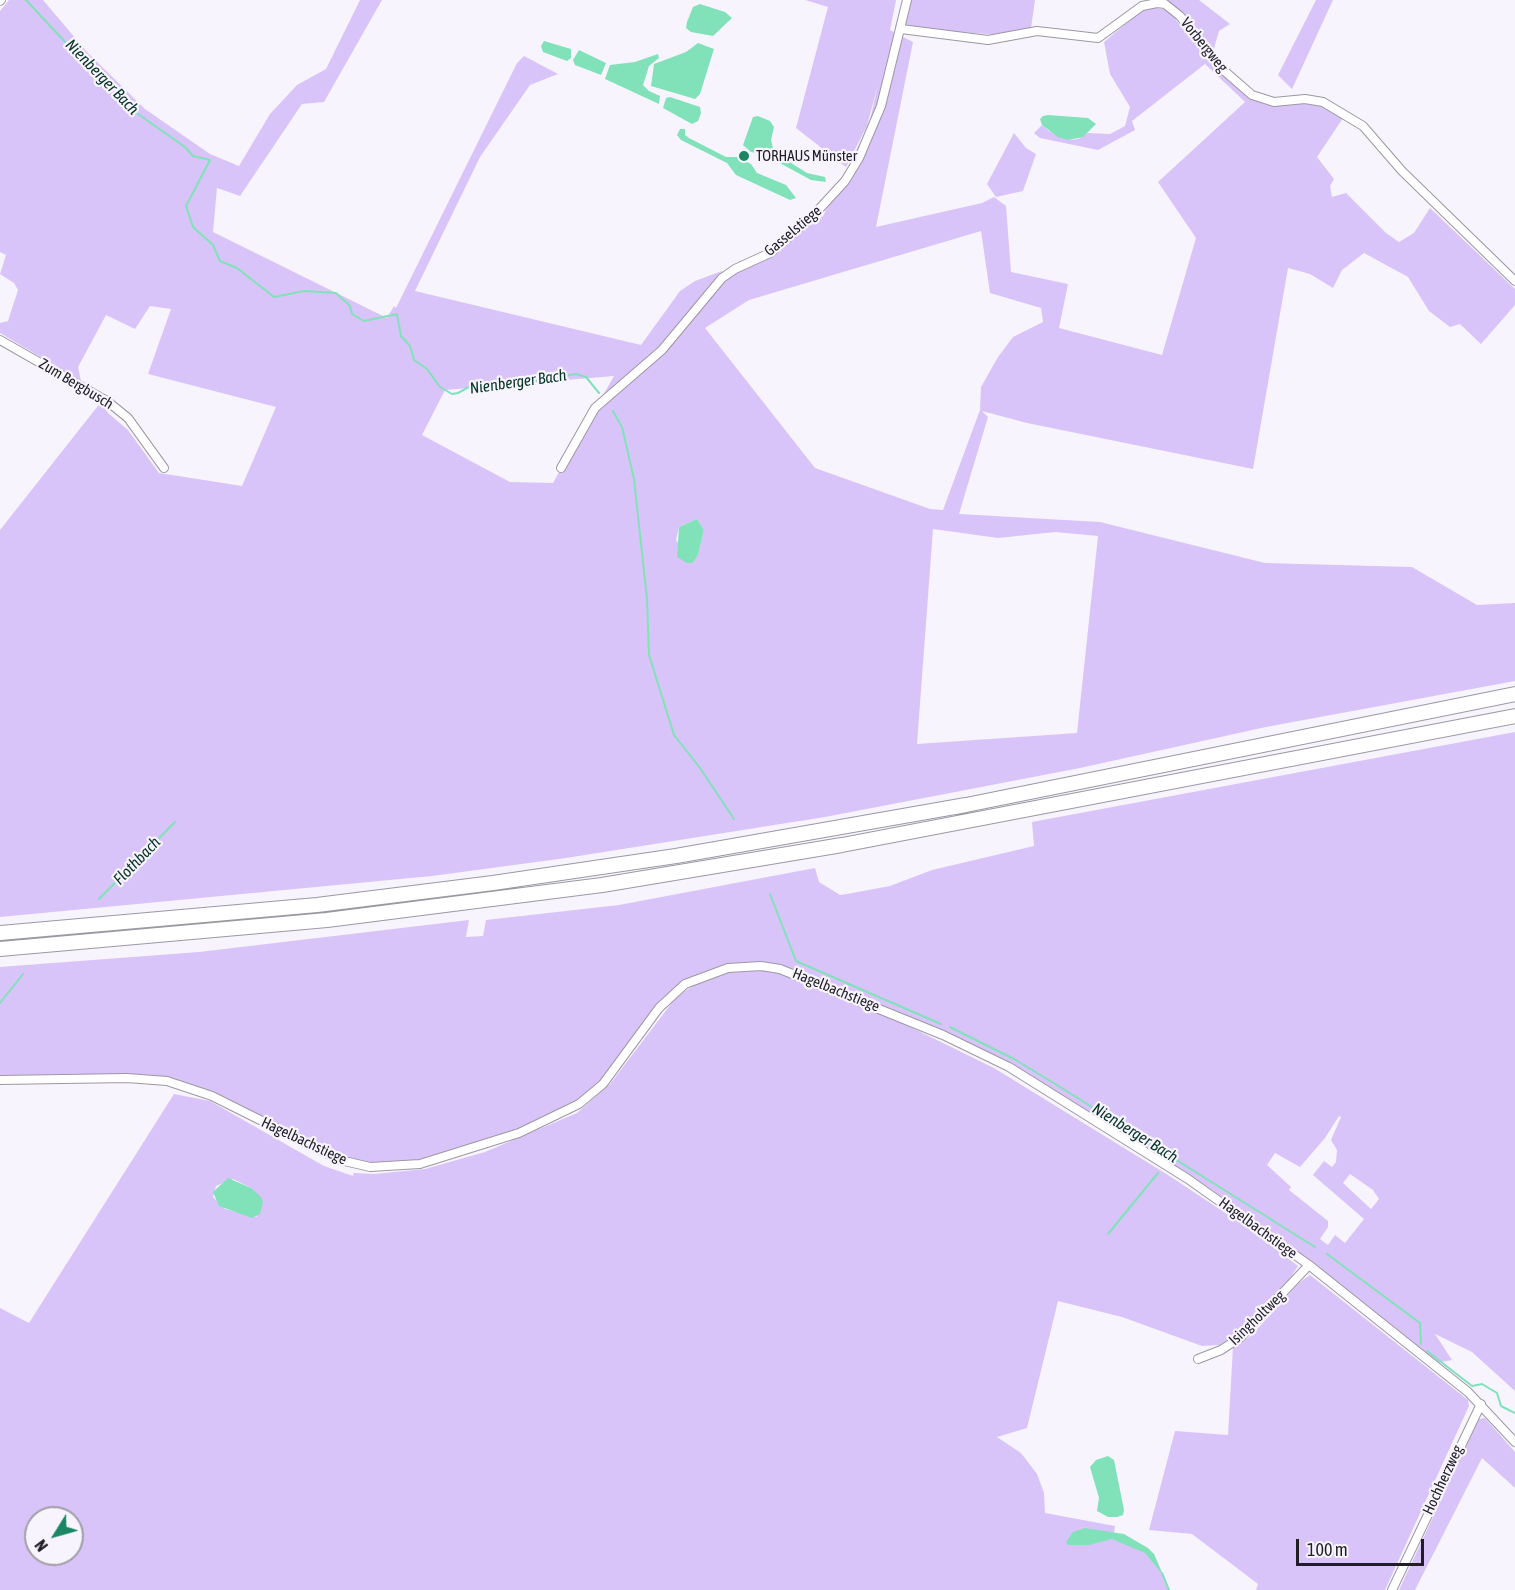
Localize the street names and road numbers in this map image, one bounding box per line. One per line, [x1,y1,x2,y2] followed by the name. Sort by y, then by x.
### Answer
[1177,14,1231,76] street label: Vorbergweg
[761,202,825,260] street label: Gasselstiege
[36,355,116,413] street label: Zum Bergbusch
[790,964,882,1016] street label: Hagelbachstiege
[258,1113,350,1169] street label: Hagelbachstiege
[1215,1194,1301,1262] street label: Hagelbachstiege
[1225,1287,1289,1349] street label: Isingholtweg
[1419,1442,1467,1518] street label: Hochherzweg

